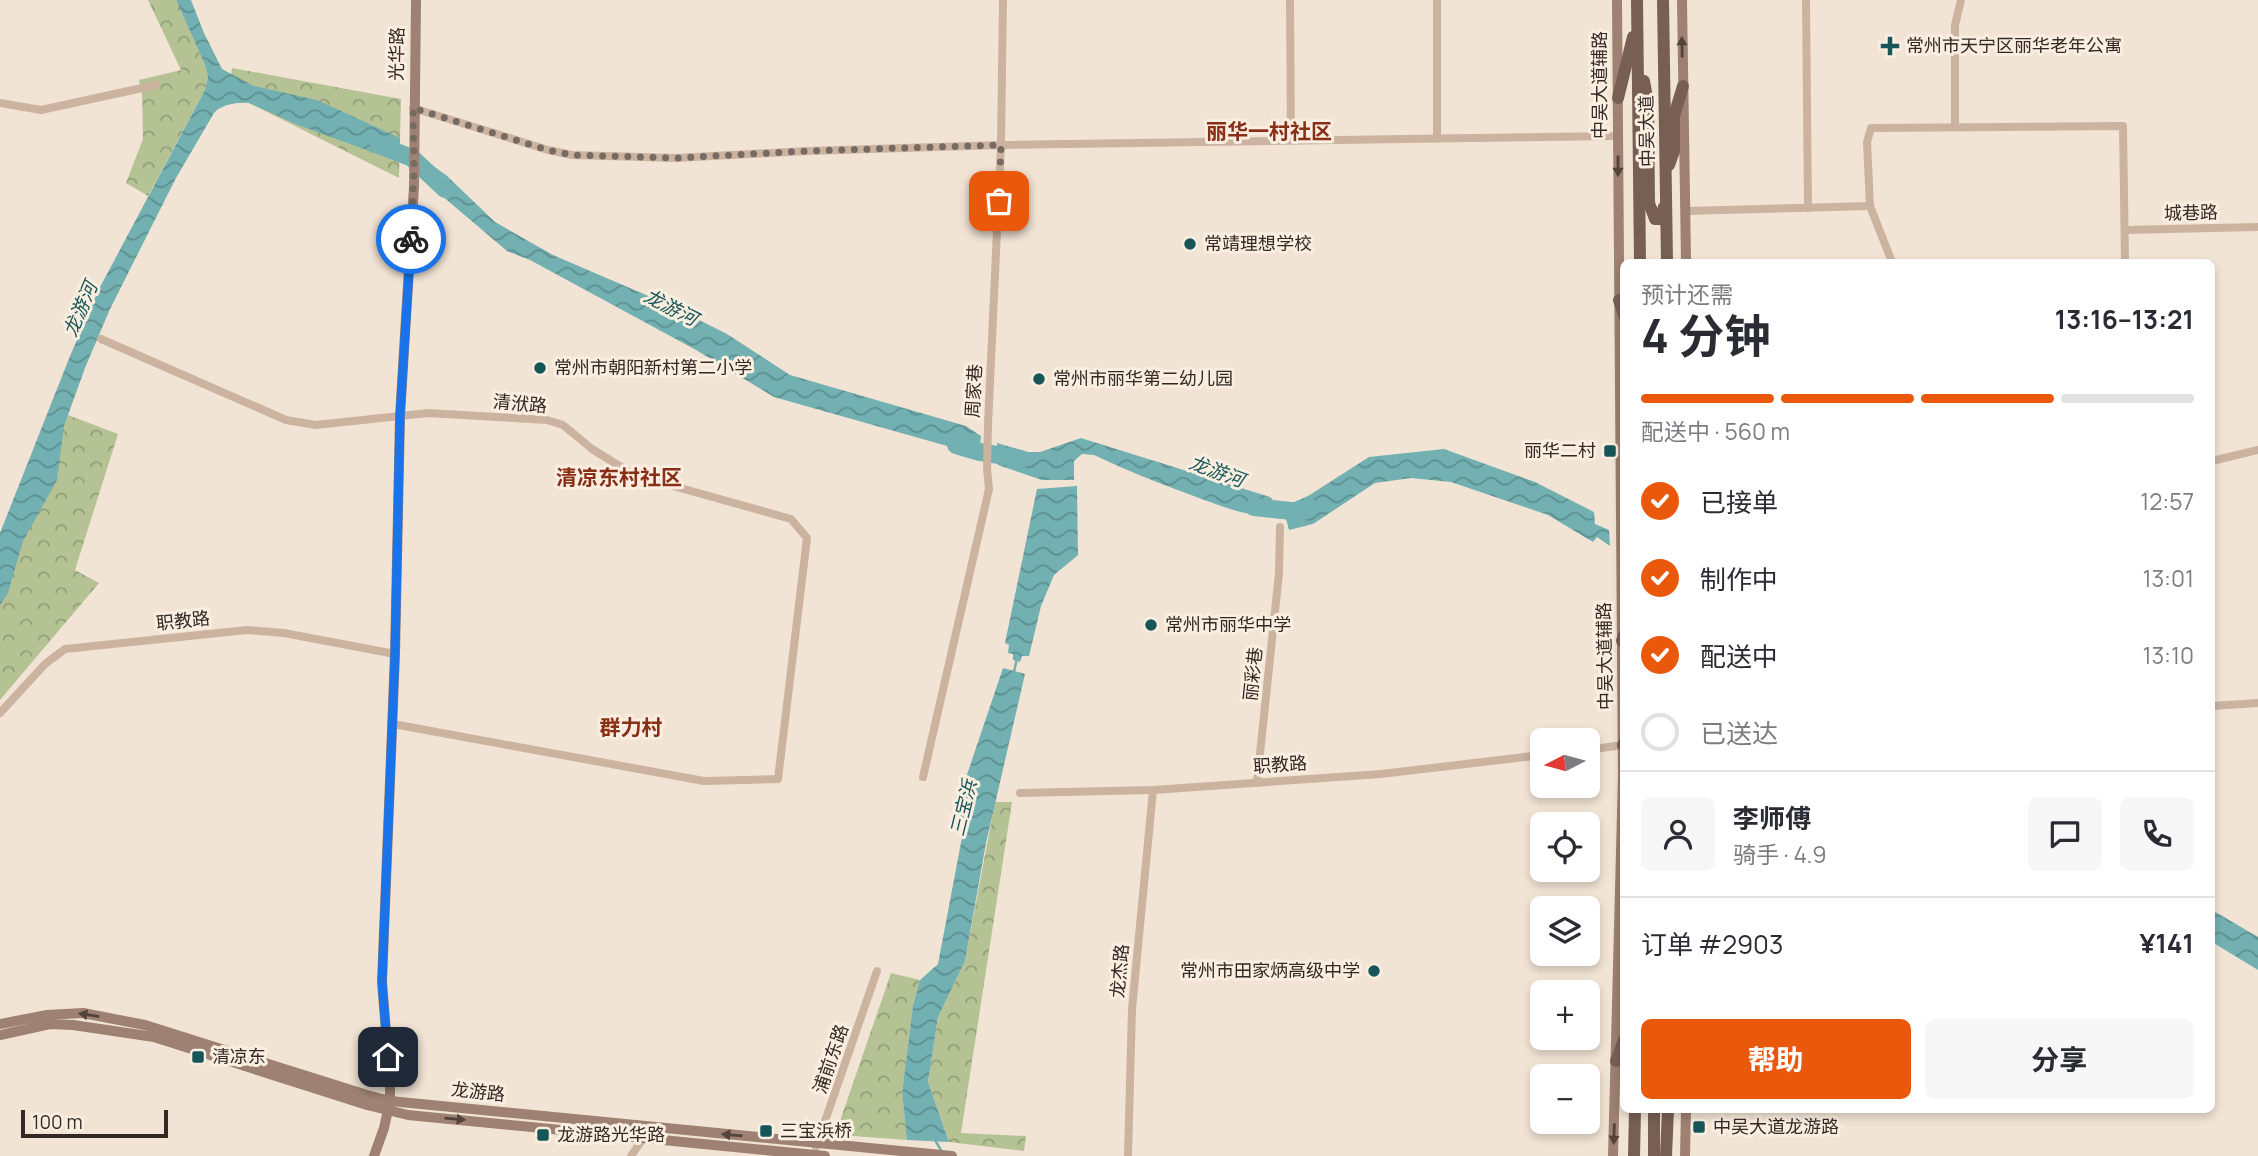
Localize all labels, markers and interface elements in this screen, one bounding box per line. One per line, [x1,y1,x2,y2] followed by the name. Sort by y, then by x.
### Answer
[384,27,408,81] street label: 光华路
[1587,31,1611,139] street label: 中吴大道辅路
[1906,33,2122,57] place label: 常州市天宁区丽华老年公寓
[1676,36,1688,58] one-way arrow
[1880,36,1900,56] marker: 常州市天宁区丽华老年公寓
[1633,95,1659,167] street label: 中吴大道
[1206,117,1332,145] district label: 丽华一村社区
[1612,155,1624,177] one-way arrow
[969,171,1029,231] pin
[980,182,1018,220] icon: bag
[2164,200,2218,224] street label: 城巷路
[376,204,446,274] courier
[392,220,430,258] icon: bike
[1204,231,1312,255] place label: 常靖理想学校
[1182,236,1198,252] marker: 常靖理想学校
[57,274,105,340] water label: 龙游河
[1641,278,1733,310] text: 预计还需
[640,282,706,333] water label: 龙游河
[2055,301,2194,337] text: 13:16–13:21
[1641,304,1770,367] text: 4 分钟
[554,355,752,379] place label: 常州市朝阳新村第二小学
[532,360,548,376] marker: 常州市朝阳新村第二小学
[960,363,986,419] street label: 周家巷
[1053,366,1233,390] place label: 常州市丽华第二幼儿园
[1031,371,1047,387] marker: 常州市丽华第二幼儿园
[492,389,548,417] street label: 清洑路
[1641,415,1790,447] text: 配送中 · 560 m
[1524,438,1596,462] place label: 丽华二村
[1602,443,1618,459] marker: 丽华二村
[1186,449,1252,494] water label: 龙游河
[556,463,682,491] district label: 清凉东村社区
[1641,482,1679,520] icon: check
[1700,484,1778,520] text: 已接单
[2140,485,2194,517] text: 12:57
[1641,559,1679,597] icon: check
[1700,561,1778,597] text: 制作中
[2142,562,2194,594] text: 13:01
[1591,602,1617,710] street label: 中吴大道辅路
[155,605,211,635] street label: 职教路
[1165,612,1291,636] place label: 常州市丽华中学
[1143,617,1159,633] marker: 常州市丽华中学
[1641,636,1679,674] icon: check
[1700,638,1778,674] text: 配送中
[2142,639,2194,671] text: 13:10
[1237,646,1267,702] street label: 丽彩巷
[600,713,663,741] district label: 群力村
[1700,715,1778,751] text: 已送达
[1530,728,1600,798] north arrow
[1530,728,1600,1134] map controls
[1252,750,1308,778] street label: 职教路
[943,775,983,839] water label: 三宝浜
[1641,797,1715,871] button: person
[2028,797,2102,871] button: chat
[2120,797,2194,871] button: phone
[1733,800,1811,836] text: 李师傅
[1530,812,1600,882] button: locate
[1733,838,1827,870] text: 骑手 · 4.9
[1530,896,1600,966] button: layers
[2140,925,2194,961] text: ¥141
[1641,926,1783,962] text: 订单 #2903
[1105,943,1133,999] street label: 龙杰路
[1180,958,1360,982] place label: 常州市田家炳高级中学
[1366,963,1382,979] marker: 常州市田家炳高级中学
[1530,980,1600,1050] button: +
[78,1009,100,1020] one-way arrow
[1641,1019,1911,1099] button: 帮助
[1925,1019,2194,1099] button: 分享
[807,1021,853,1097] street label: 浦前东路
[358,1027,418,1087] pin
[369,1038,407,1076] icon: home
[212,1044,266,1068] place label: 清凉东
[190,1049,206,1065] marker: 清凉东
[1530,1064,1600,1134] button: −
[450,1076,506,1106] street label: 龙游路
[21,1107,168,1139] scale bar
[32,1109,83,1135] text: 100 m
[444,1114,466,1125] one-way arrow
[1713,1114,1839,1138] place label: 中吴大道龙游路
[780,1118,852,1142] place label: 三宝浜桥
[1691,1119,1707,1135] marker: 中吴大道龙游路
[557,1122,665,1146] place label: 龙游路光华路
[758,1123,774,1139] marker: 三宝浜桥
[1608,1123,1620,1145] one-way arrow
[535,1127,551,1143] marker: 龙游路光华路
[721,1129,743,1140] one-way arrow

